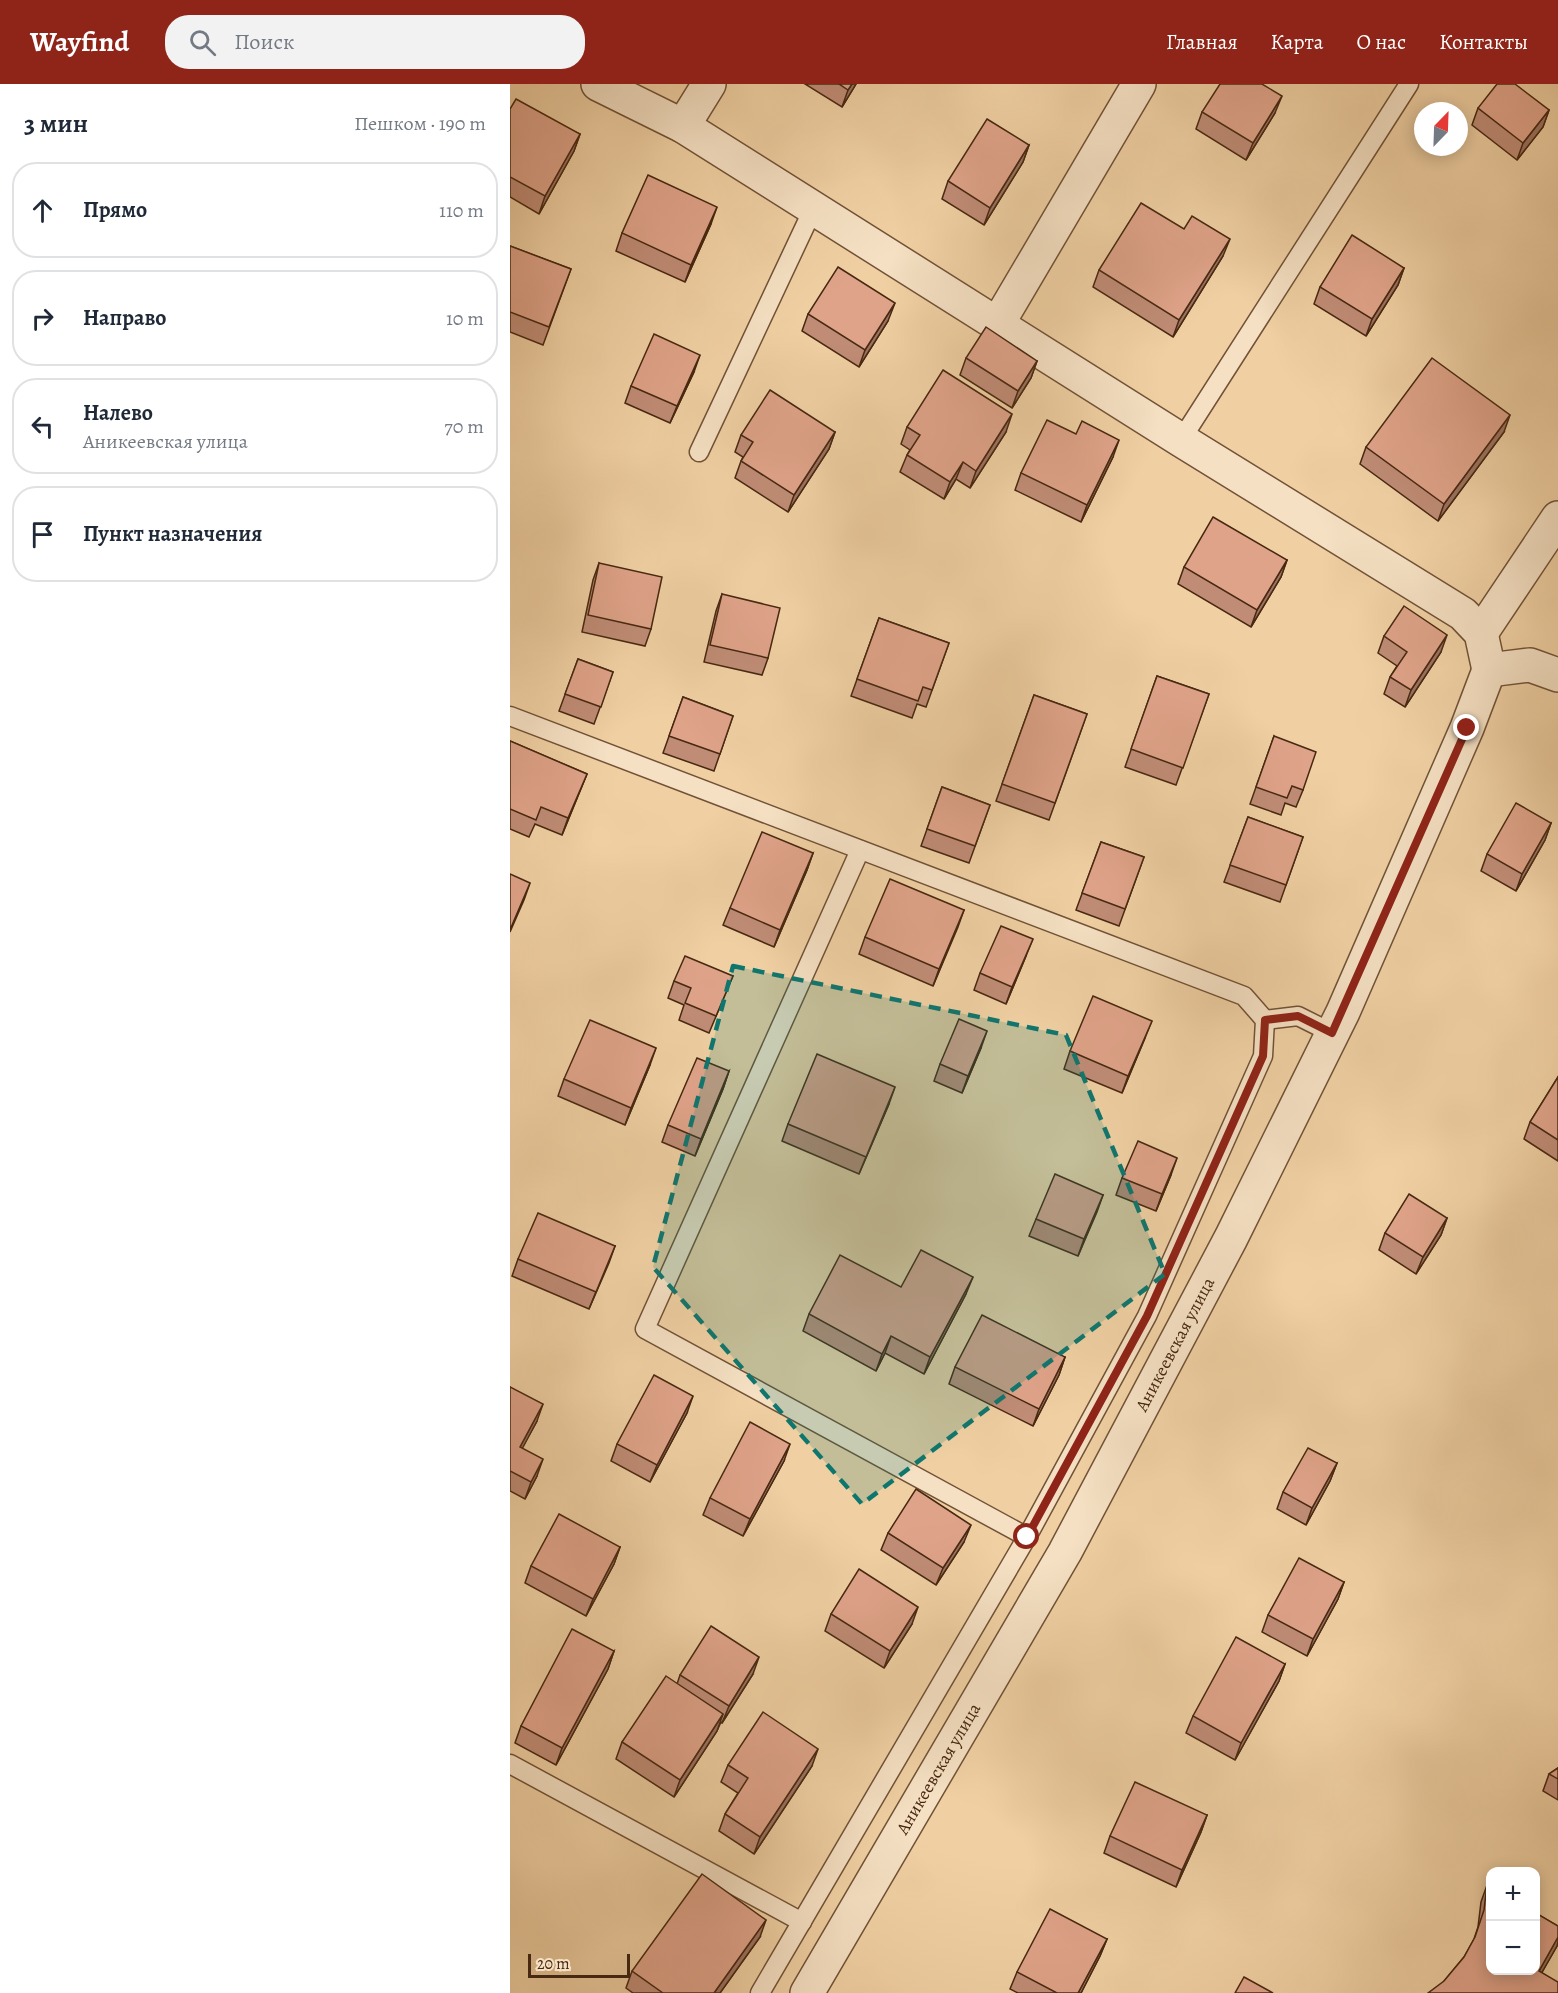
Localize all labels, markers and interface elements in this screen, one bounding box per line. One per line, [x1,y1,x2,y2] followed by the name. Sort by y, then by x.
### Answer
[165,15,585,69] search box
[30,23,129,61] text: Wayfind
[186,26,219,59] icon: search
[234,27,294,57] text: Поиск
[1166,28,1238,56] text: Главная
[1271,28,1323,56] text: Карта
[1356,28,1406,56] text: О нас
[1439,28,1528,56] text: Контакты
[1414,102,1468,156] north arrow
[24,106,88,141] text: 3 мин
[354,110,486,137] text: Пешком · 190 m
[26,194,59,227] icon: ahead
[83,195,147,225] text: Прямо
[439,197,484,224] text: 110 m
[26,302,59,335] icon: right
[83,303,166,333] text: Направо
[446,305,484,332] text: 10 m
[83,398,153,428] text: Налево
[26,410,59,443] icon: left
[444,413,484,440] text: 70 m
[83,428,248,455] text: Аникеевская улица
[26,518,59,551] icon: arrive
[83,519,262,549] text: Пункт назначения
[1453,714,1479,740] route end
[1129,1272,1221,1416] street label: Аникеевская улица
[1013,1523,1039,1549] route start
[890,1698,987,1840] street label: Аникеевская улица
[1486,1867,1540,1975] map controls
[1486,1867,1540,1921] button: +
[1486,1921,1540,1975] button: −
[528,1951,630,1978] scale bar
[537,1953,570,1975] text: 20 m

